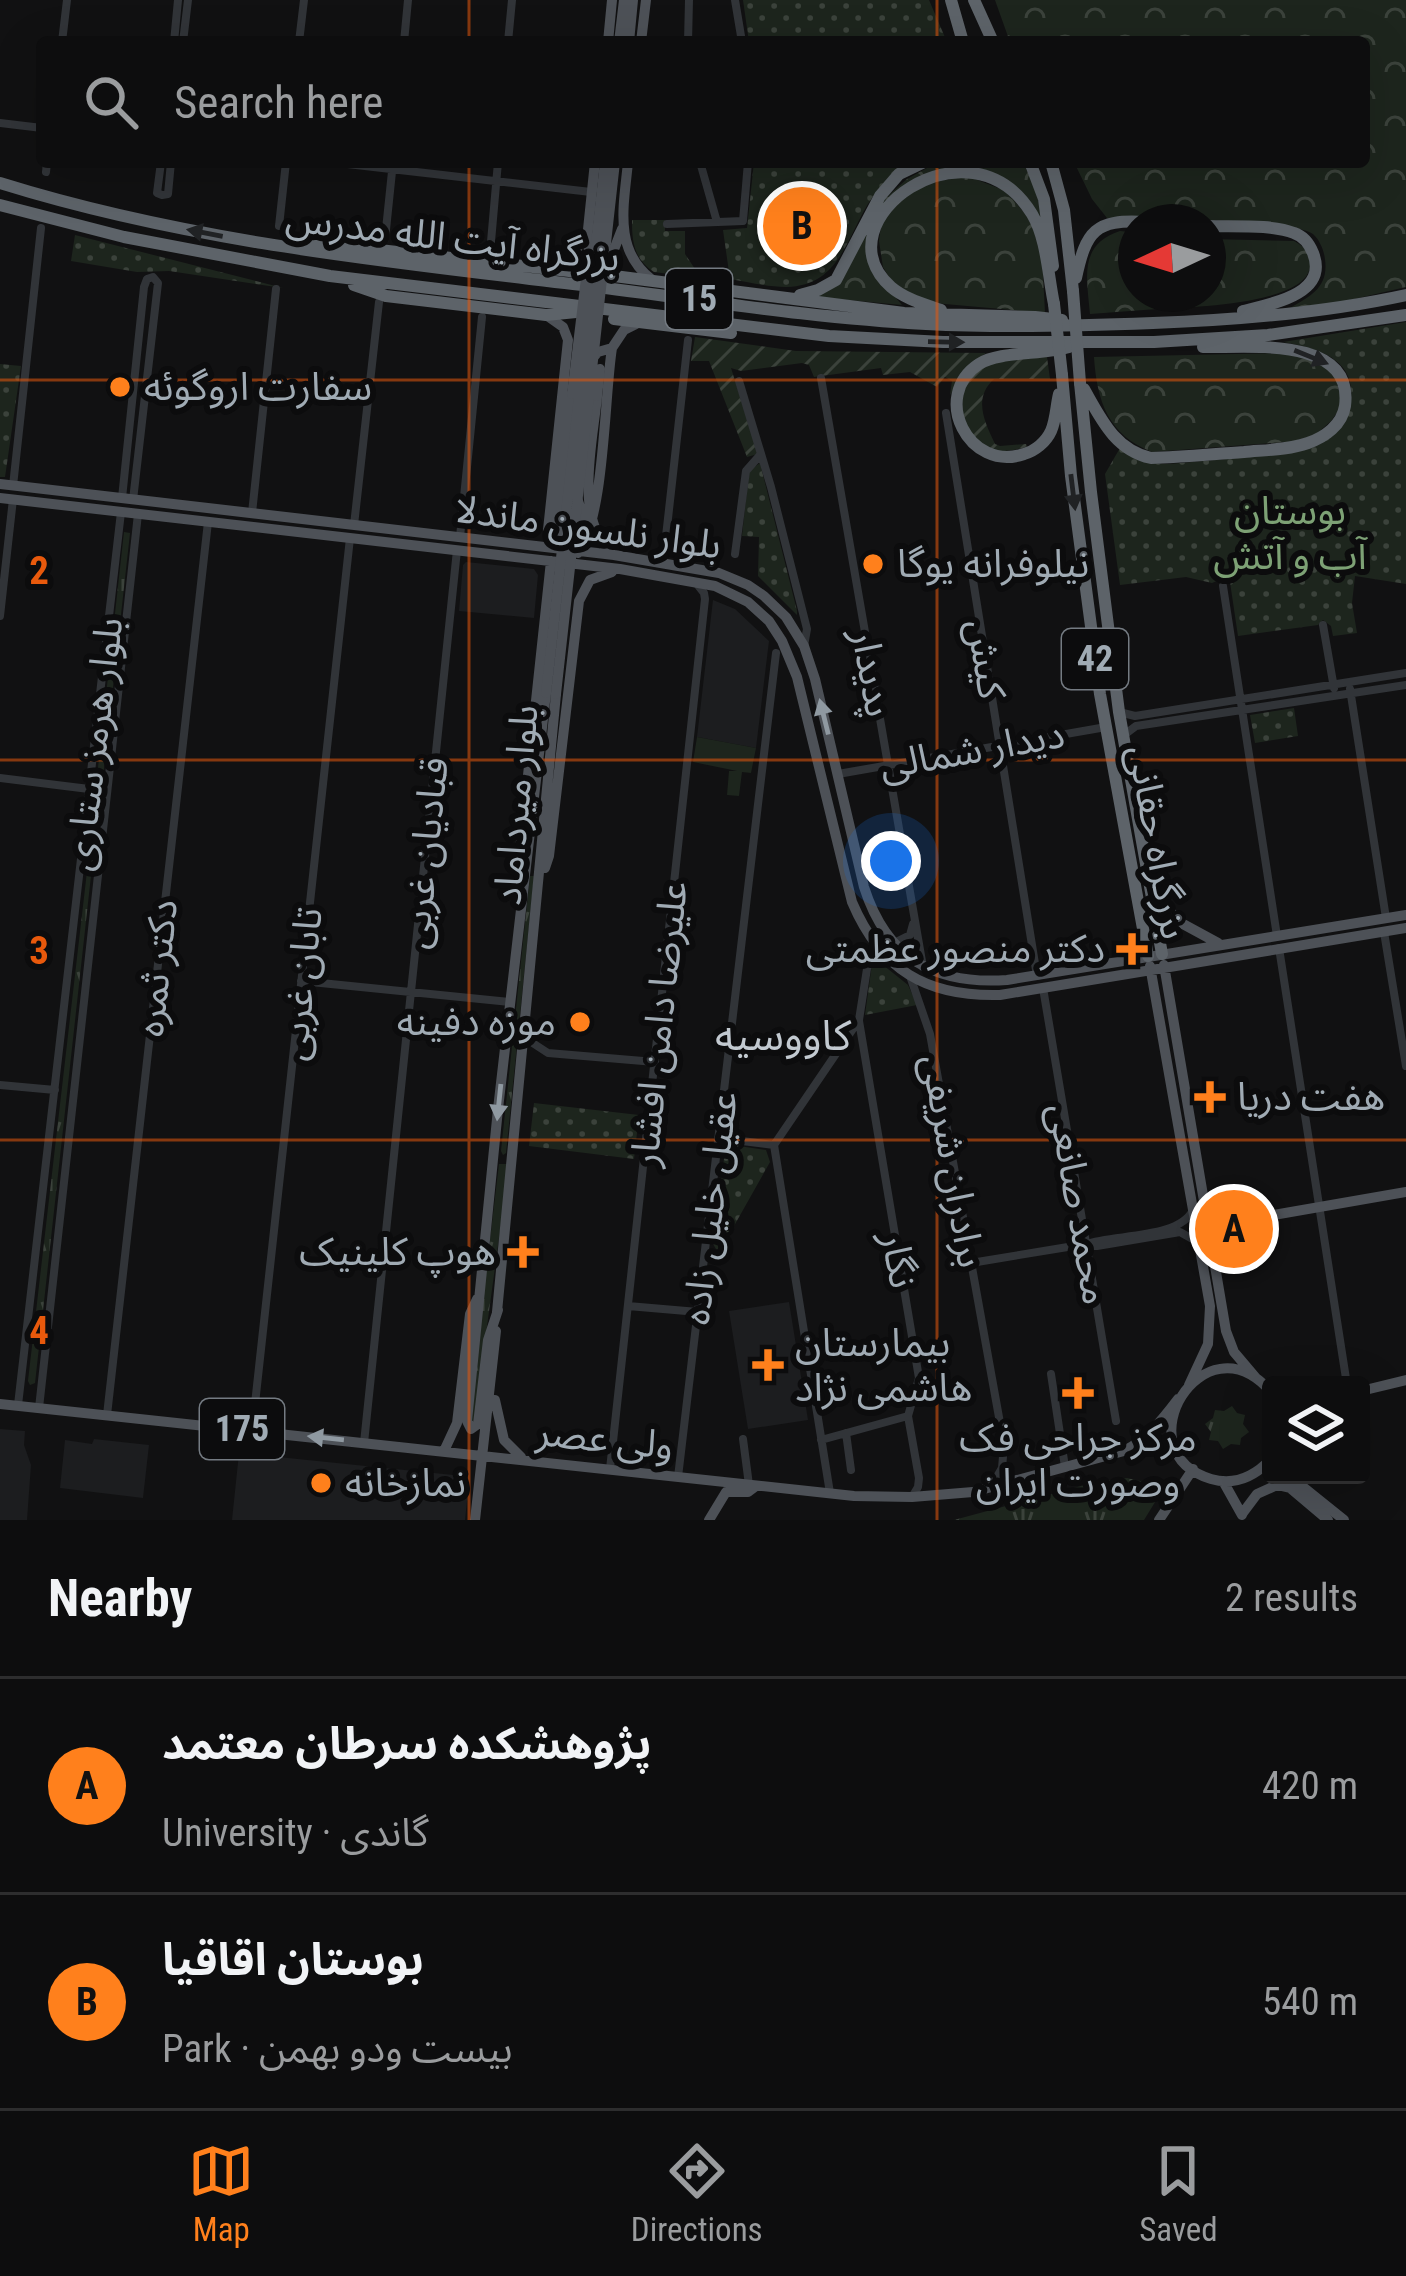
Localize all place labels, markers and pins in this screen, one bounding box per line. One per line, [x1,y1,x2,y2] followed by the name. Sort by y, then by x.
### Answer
[763,181,841,271] pin: B
[144,364,372,410] place label: سفارت اروگوئه
[107,374,133,400] marker: سفارت اروگوئه
[897,541,1089,587] place label: نیلوفرانه یوگا
[860,551,886,577] marker: نیلوفرانه یوگا
[806,926,1105,972] place label: دکتر منصور عظمتی
[1116,933,1148,965] marker: دکتر منصور عظمتی
[397,999,556,1045] place label: موزه دفینه
[567,1009,593,1035] marker: موزه دفینه
[1237,1074,1385,1120] place label: هفت دریا
[1194,1081,1226,1113] marker: هفت دریا
[1195,1184,1273,1274] pin: A
[299,1229,496,1278] place label: هوپ کلینیک
[507,1236,539,1268] marker: هوپ کلینیک
[795,1320,972,1411] place label: بیمارستان هاشمی نژاد
[752,1349,784,1381] marker: بیمارستان هاشمی نژاد
[1062,1377,1094,1409] marker: مرکز جراحی فک وصورت ایران
[959,1415,1197,1506] place label: مرکز جراحی فک وصورت ایران
[345,1460,466,1506] place label: نمازخانه
[308,1470,334,1496] marker: نمازخانه

